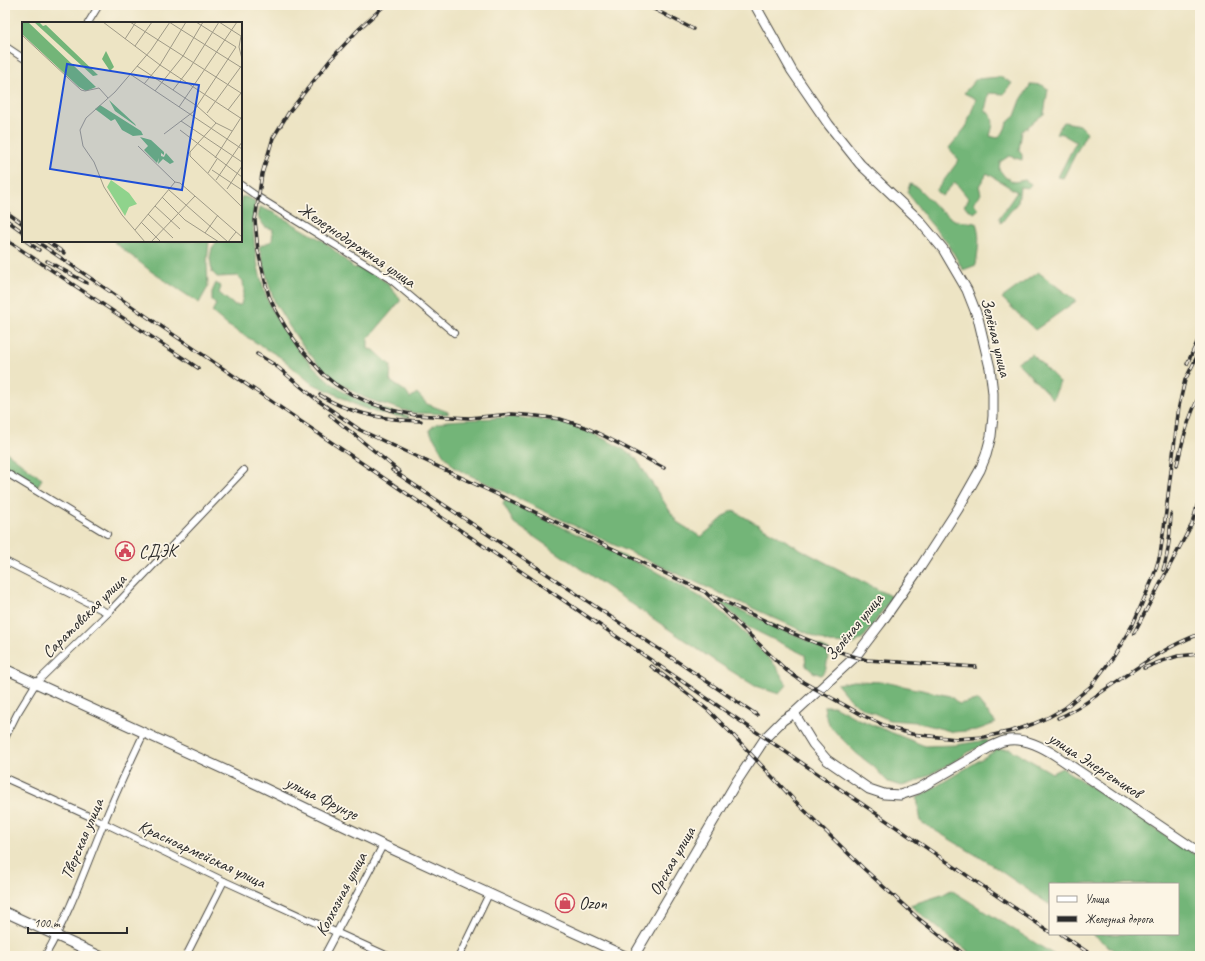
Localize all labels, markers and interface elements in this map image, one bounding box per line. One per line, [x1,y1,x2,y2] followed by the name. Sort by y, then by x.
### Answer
[22,22,242,242] inset map
[294,198,421,294] street label: Железнодорожная улица
[976,295,1016,380] street label: Зелёная улица
[114,540,136,562] public building icon: СДЭК
[139,541,180,562] place label: СДЭК
[37,569,131,663] street label: Саратовская улица
[820,588,888,665] street label: Зелёная улица
[1044,727,1148,805] street label: улица Энергетиков
[281,771,363,826] street label: улица Фрунзе
[56,794,109,883] street label: Тверская улица
[135,815,270,893] street label: Красноармейская улица
[644,822,701,899] street label: Орская улица
[310,847,372,939] street label: Колхозная улица
[1049,883,1179,935] legend
[1085,891,1110,907] text: Улица
[554,892,576,914] shop icon: Ozon
[579,893,607,914] place label: Ozon
[28,909,127,935] scale bar
[1085,911,1154,927] text: Железная дорога
[34,915,61,931] text: 100 m

